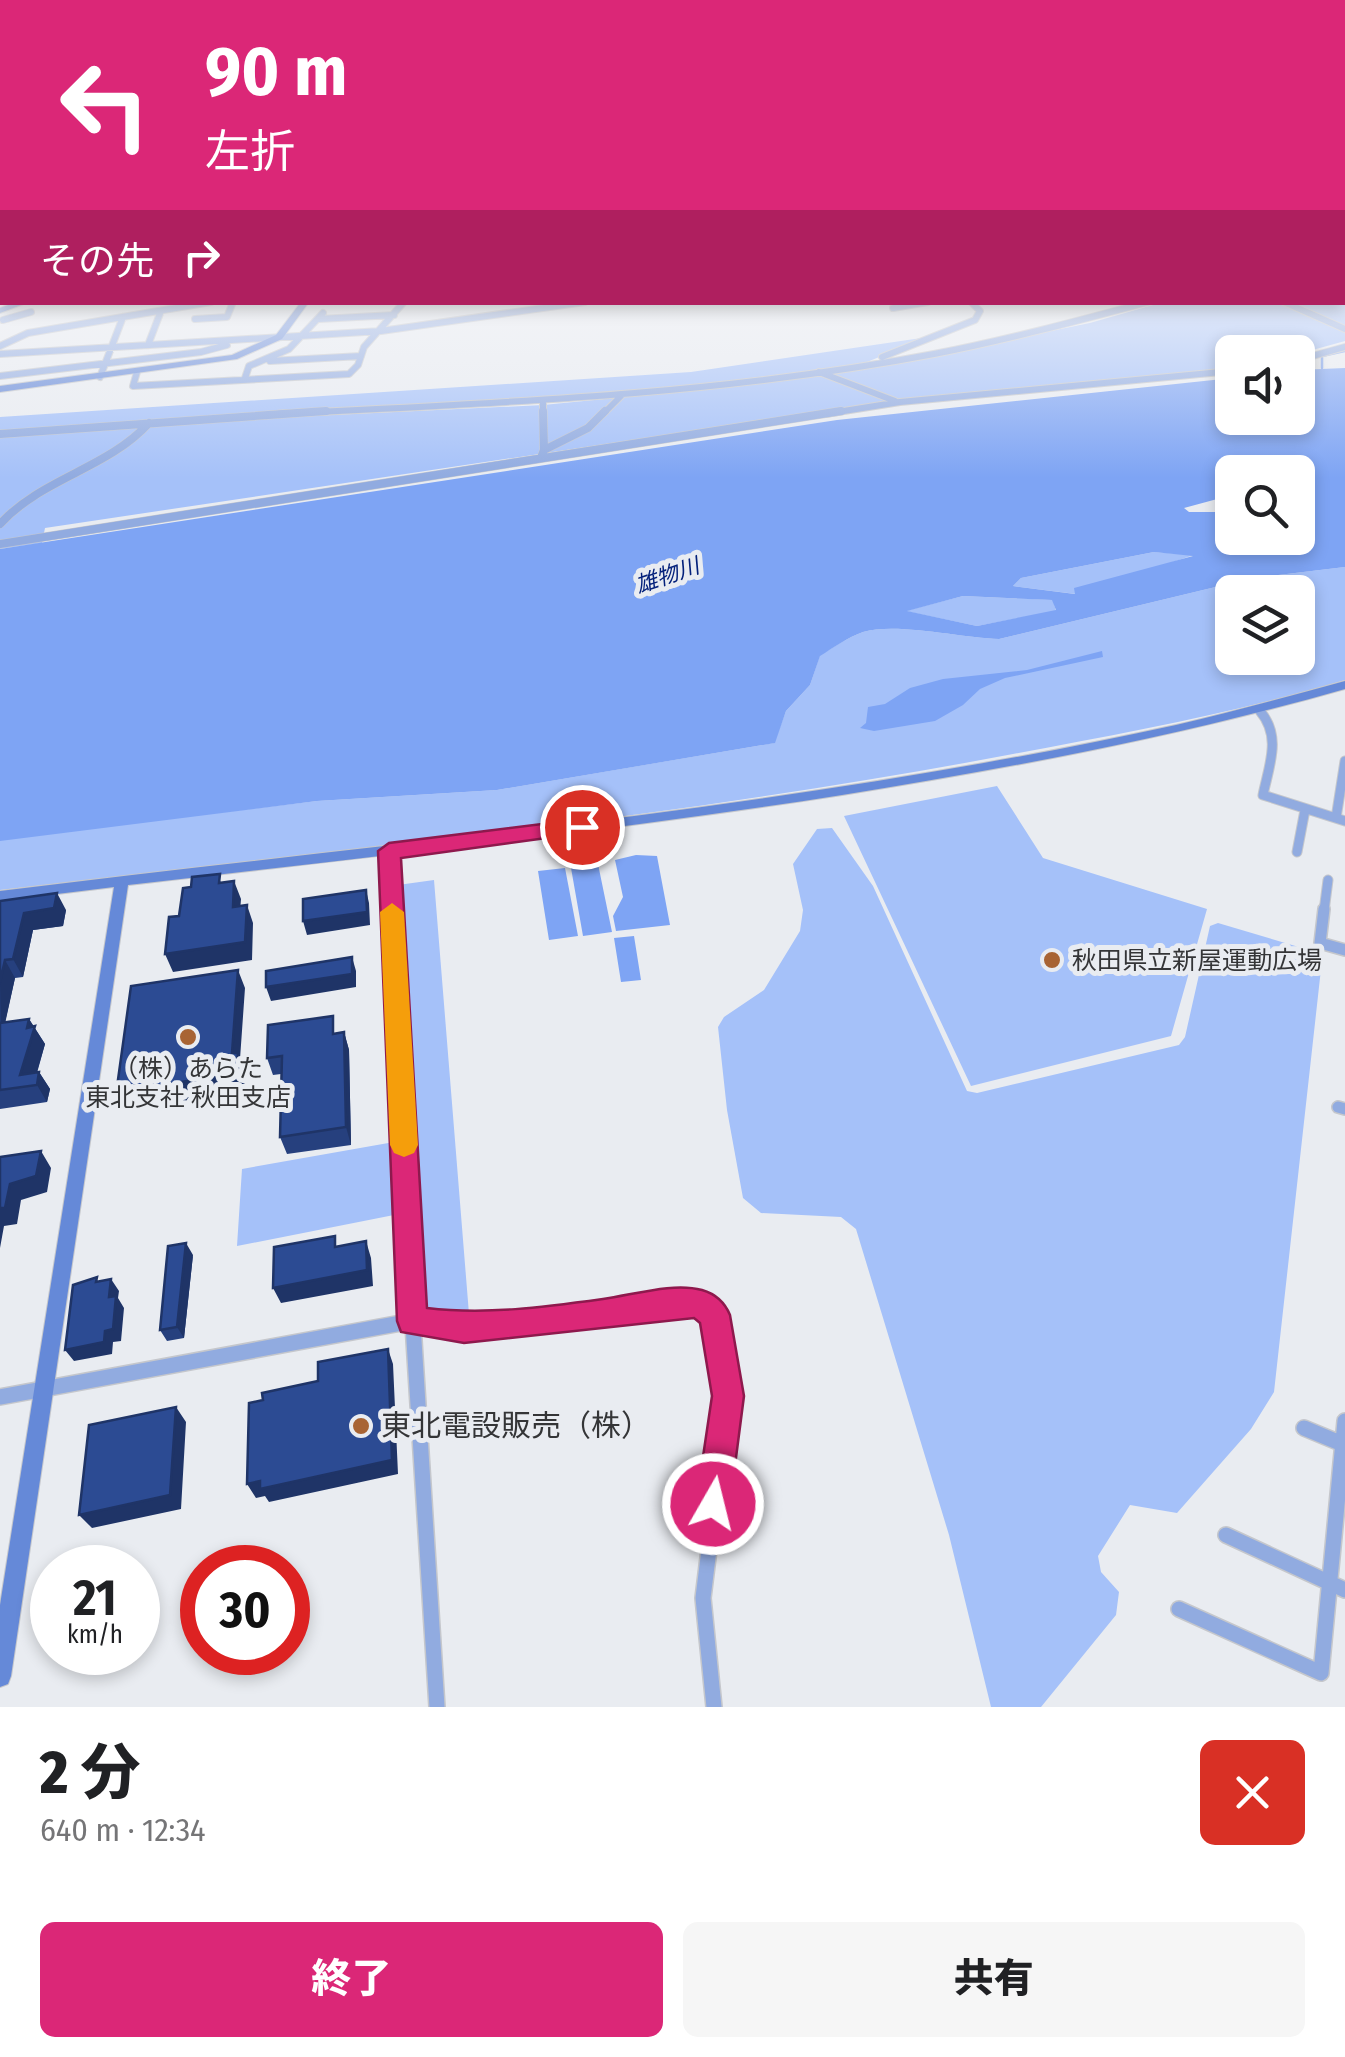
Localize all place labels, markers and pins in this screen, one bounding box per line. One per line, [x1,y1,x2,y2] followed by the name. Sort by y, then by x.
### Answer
[540,785,625,870] pin
[1072,946,1322,976] place label: 秋田県立新屋運動広場
[1041,949,1063,971] marker: 秋田県立新屋運動広場
[177,1026,199,1048] marker: （株）あらた 東北支社 秋田支店
[85,1054,291,1113] place label: （株）あらた 東北支社 秋田支店
[381,1408,651,1444] place label: 東北電設販売（株）
[350,1415,372,1437] marker: 東北電設販売（株）

